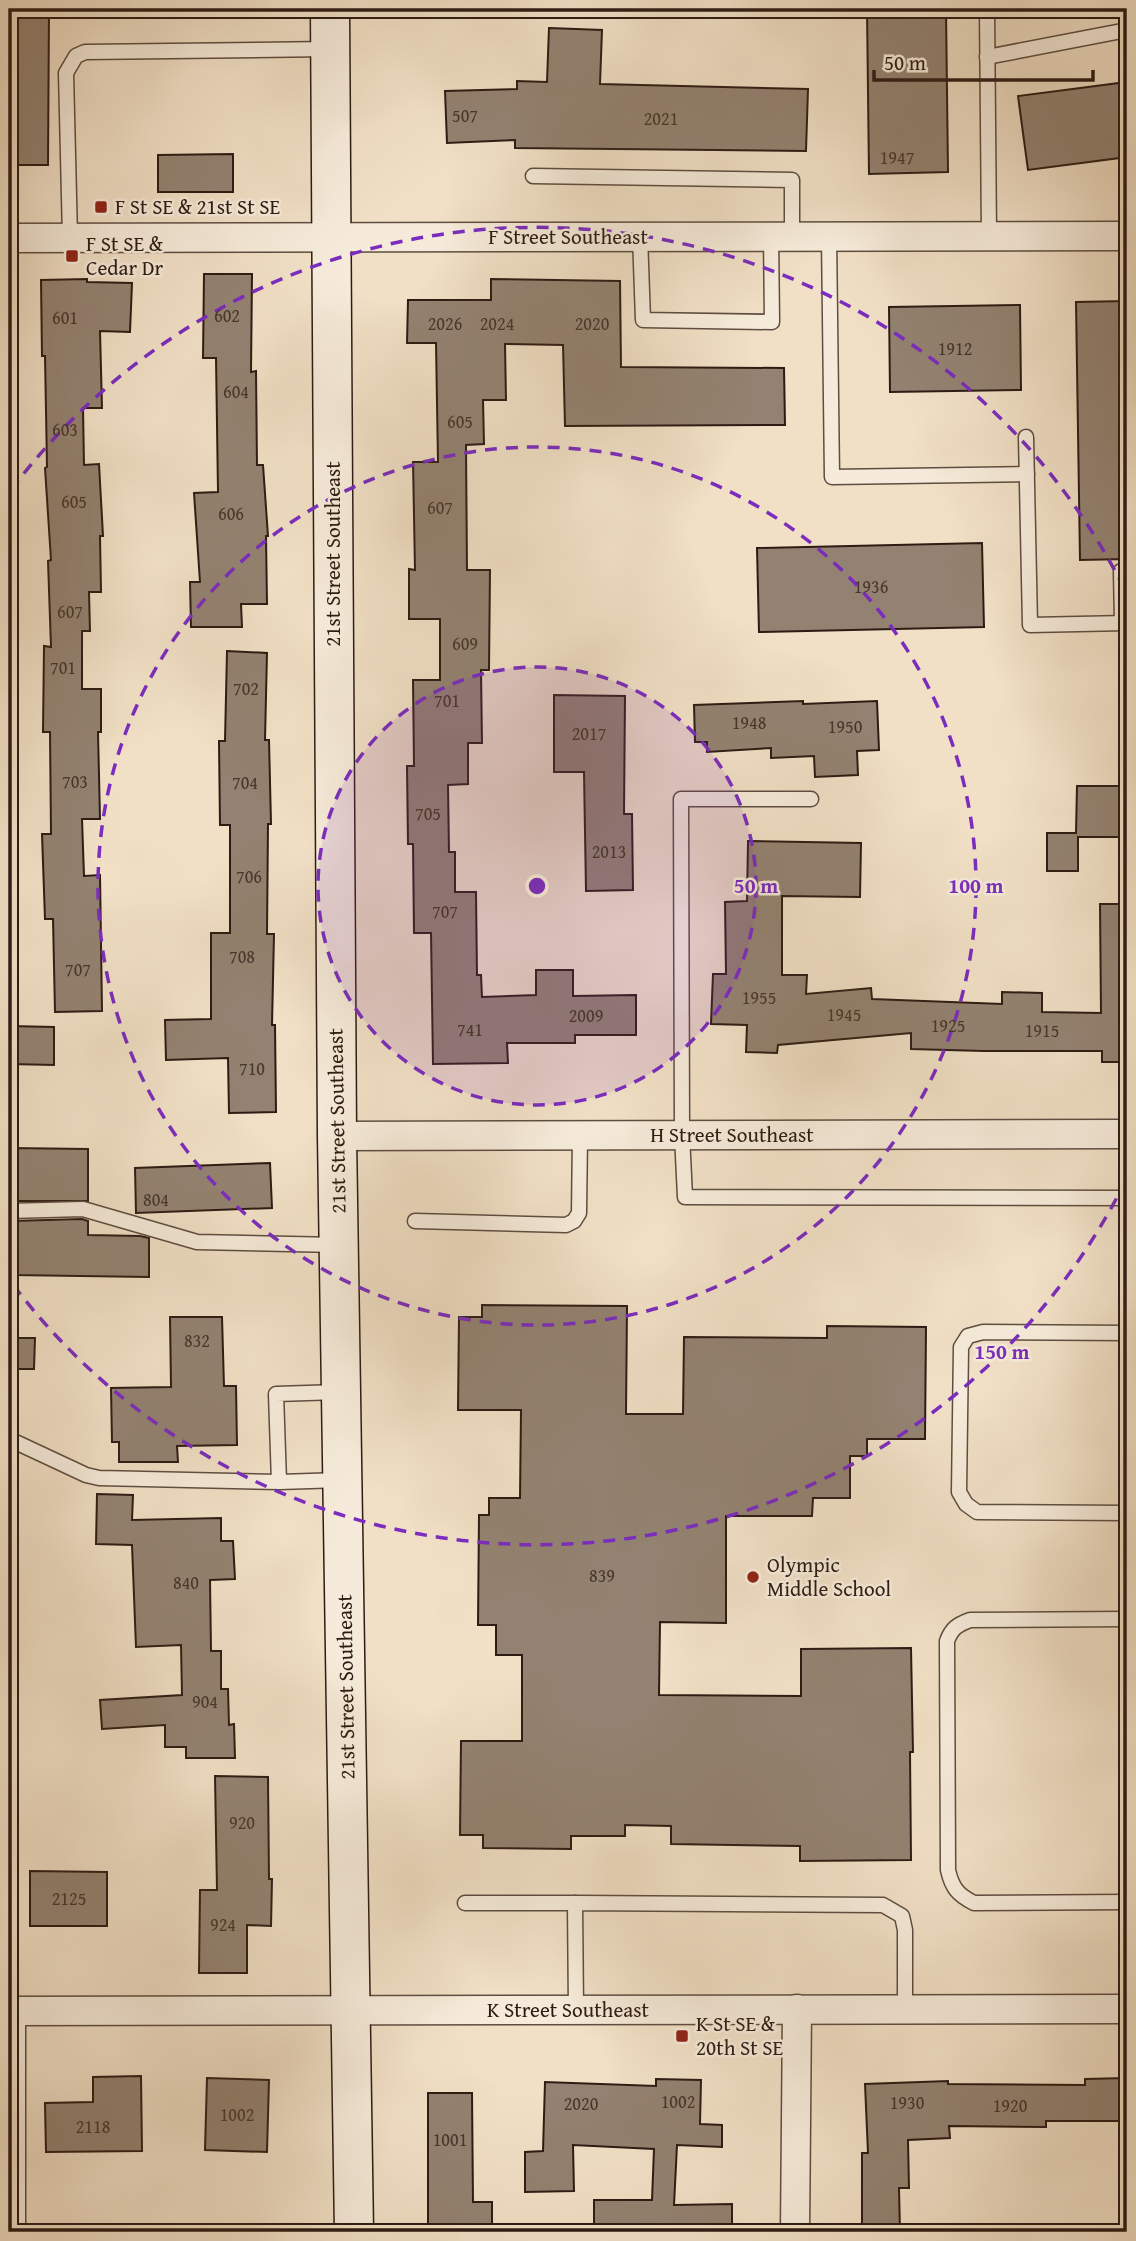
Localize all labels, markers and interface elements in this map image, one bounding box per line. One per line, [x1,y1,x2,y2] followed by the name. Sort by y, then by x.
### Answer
[874,38,1092,82] scale bar
[884,47,926,78] text: 50 m
[452,102,478,129] house number: 507
[644,105,678,132] house number: 2021
[880,144,914,171] house number: 1947
[115,191,281,222] place label: F St SE & 21st St SE
[93,199,109,215] marker: F St SE & 21st St SE
[488,221,648,252] street label: F Street Southeast
[86,228,164,283] place label: F St SE & Cedar Dr
[64,248,80,264] marker: F St SE & Cedar Dr
[214,302,240,329] house number: 602
[52,304,78,331] house number: 601
[428,310,462,337] house number: 2026
[480,310,514,337] house number: 2024
[575,310,610,337] house number: 2020
[938,335,972,362] house number: 1912
[223,378,249,405] house number: 604
[447,408,473,435] house number: 605
[52,416,78,443] house number: 603
[317,461,348,647] street label: 21st Street Southeast
[61,488,87,515] house number: 605
[427,494,453,521] house number: 607
[218,500,244,527] house number: 606
[854,573,888,600] house number: 1936
[57,598,83,625] house number: 607
[452,630,478,657] house number: 609
[50,654,76,681] house number: 701
[233,675,259,702] house number: 702
[434,687,460,714] house number: 701
[732,709,766,736] house number: 1948
[828,713,863,740] house number: 1950
[572,720,606,747] house number: 2017
[62,768,88,795] house number: 703
[232,769,258,796] house number: 704
[415,800,441,827] house number: 705
[592,838,626,865] house number: 2013
[236,863,262,890] house number: 706
[734,870,778,901] text: 50 m
[948,870,1004,901] text: 100 m
[525,874,549,898] centre of rings
[432,898,458,925] house number: 707
[229,943,255,970] house number: 708
[65,956,91,983] house number: 707
[742,984,776,1011] house number: 1955
[827,1001,861,1028] house number: 1945
[569,1002,603,1029] house number: 2009
[931,1012,965,1039] house number: 1925
[457,1016,483,1043] house number: 741
[1025,1017,1059,1044] house number: 1915
[319,1027,354,1214] street label: 21st Street Southeast
[239,1055,265,1082] house number: 710
[650,1119,814,1150] street label: H Street Southeast
[143,1186,169,1213] house number: 804
[184,1327,210,1354] house number: 832
[974,1336,1030,1367] text: 150 m
[767,1549,891,1604] place label: Olympic Middle School
[589,1562,615,1589] house number: 839
[173,1569,199,1596] house number: 840
[745,1569,761,1585] marker: Olympic Middle School
[328,1593,363,1780] street label: 21st Street Southeast
[192,1688,218,1715] house number: 904
[229,1809,255,1836] house number: 920
[52,1885,86,1912] house number: 2125
[210,1911,236,1938] house number: 924
[487,1994,650,2025] street label: K Street Southeast
[696,2008,784,2063] place label: K St SE & 20th St SE
[674,2028,690,2044] marker: K St SE & 20th St SE
[661,2088,695,2115] house number: 1002
[890,2089,925,2116] house number: 1930
[564,2090,599,2117] house number: 2020
[993,2092,1028,2119] house number: 1920
[220,2101,254,2128] house number: 1002
[76,2113,110,2140] house number: 2118
[433,2126,467,2153] house number: 1001

